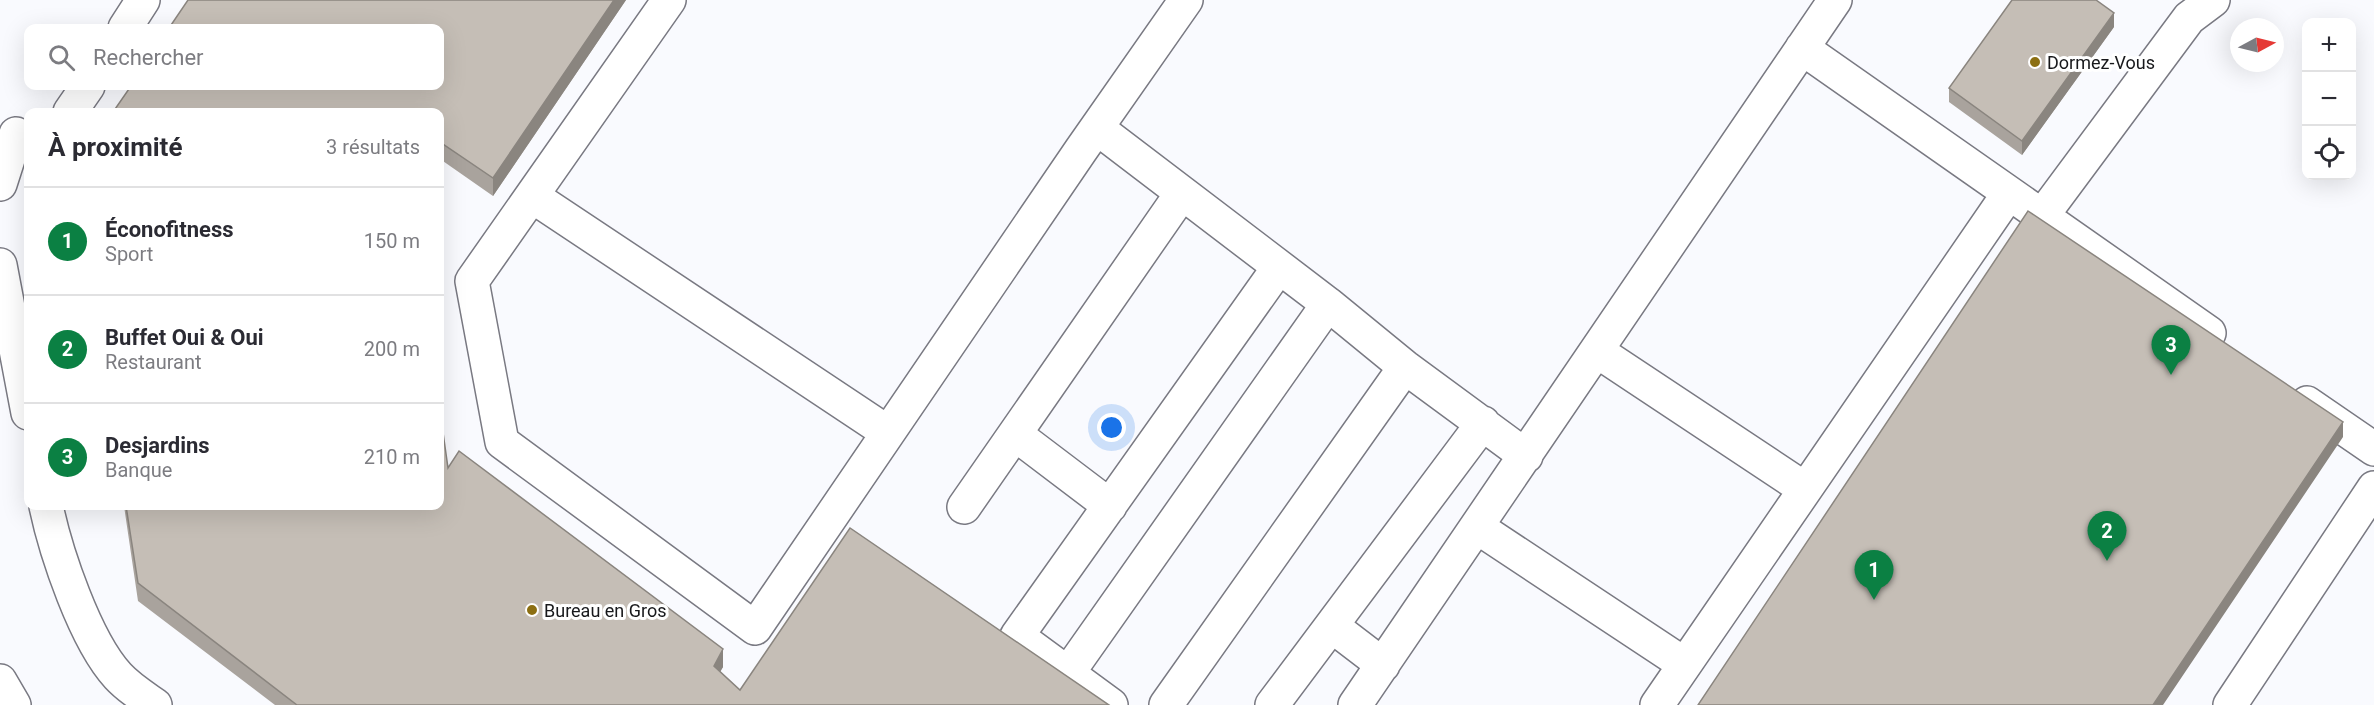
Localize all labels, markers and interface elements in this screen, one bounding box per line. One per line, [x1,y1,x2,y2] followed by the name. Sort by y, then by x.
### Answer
[2230,18,2284,72] north arrow
[2302,18,2356,180] map controls
[2302,18,2356,72] button: +
[24,24,444,90] search box
[45,41,78,74] icon: search
[93,45,204,70] text: Rechercher
[2047,52,2155,73] place label: Dormez-Vous
[2028,55,2042,69] marker: Dormez-Vous
[2302,72,2356,126] button: −
[2302,126,2356,180] button: locate
[48,132,182,162] text: À proximité
[326,135,420,159] text: 3 résultats
[105,217,233,242] text: Éconofitness
[62,229,73,253] text: 1
[364,229,420,253] text: 150 m
[105,242,153,266] text: Sport
[105,325,264,350] text: Buffet Oui & Oui
[2152,326,2190,375] pin: 3
[62,337,73,361] text: 2
[364,337,420,361] text: 200 m
[105,350,202,374] text: Restaurant
[1097,413,1126,442] your location
[105,433,210,458] text: Desjardins
[62,445,73,469] text: 3
[364,445,420,469] text: 210 m
[105,458,172,482] text: Banque
[2088,512,2126,561] pin: 2
[1854,550,1894,600] pin: 1
[544,600,666,621] place label: Bureau en Gros
[525,603,539,617] marker: Bureau en Gros

